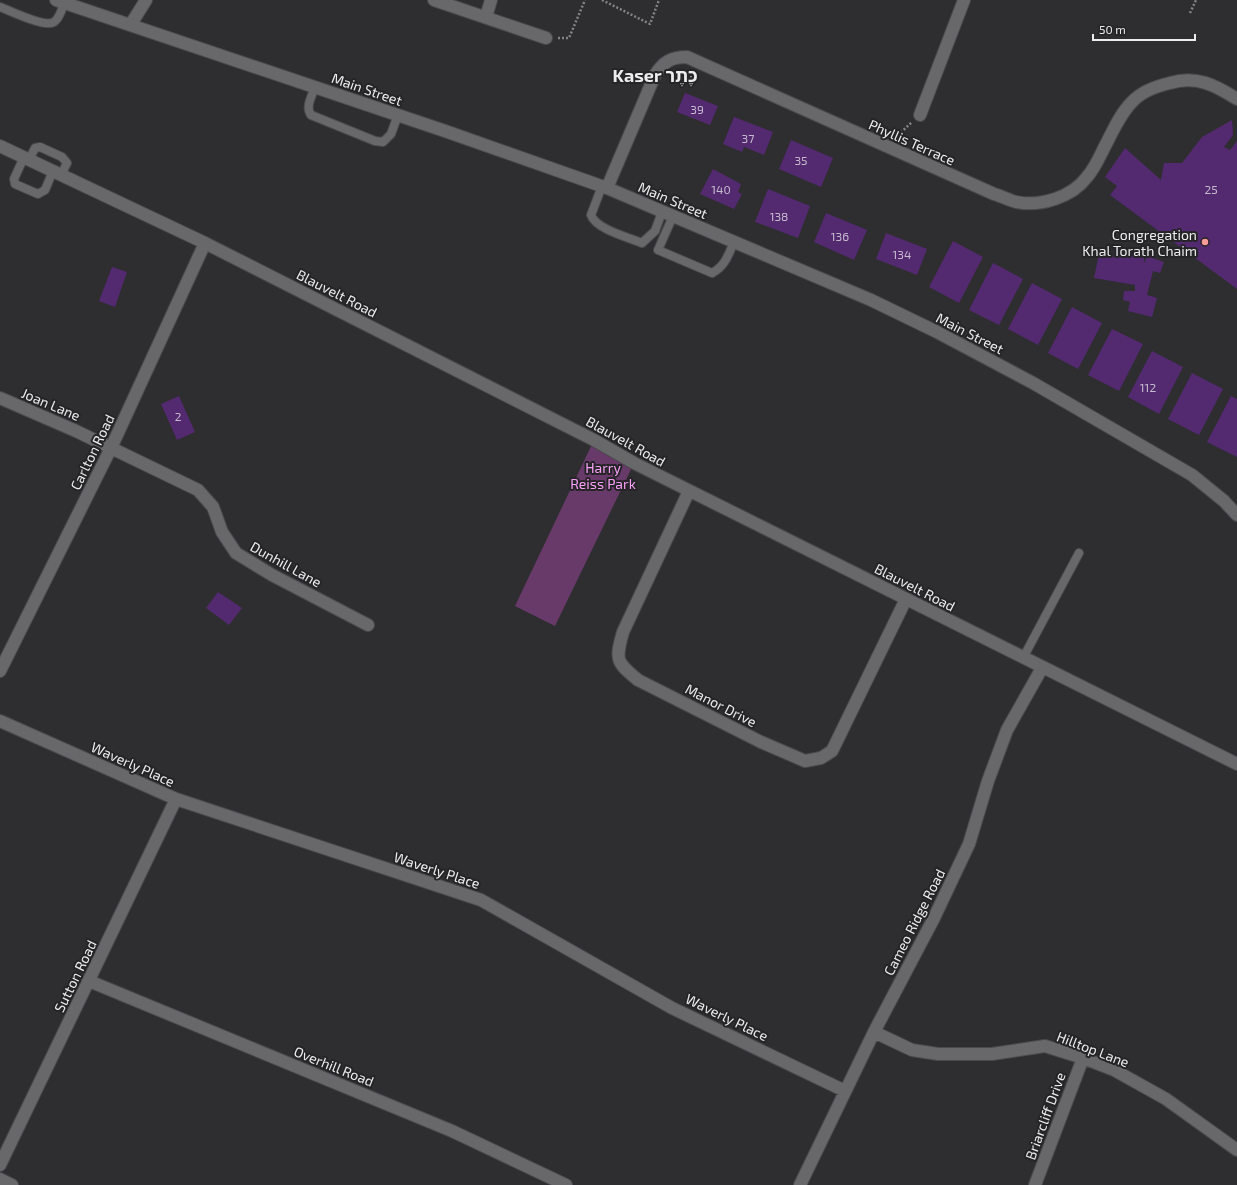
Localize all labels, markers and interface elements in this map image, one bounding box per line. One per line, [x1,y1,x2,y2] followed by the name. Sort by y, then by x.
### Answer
[1093,16,1195,42] scale bar
[1099,22,1126,36] text: 50 m
[613,64,697,87] district label: Kaser כֶּתֶר
[329,69,405,109] street label: Main Street
[690,102,704,116] house number: 39
[866,115,958,169] street label: Phyllis Terrace
[742,131,754,145] house number: 37
[794,153,808,167] house number: 35
[636,178,710,222] street label: Main Street
[711,182,731,196] house number: 140
[1204,182,1218,196] house number: 25
[770,209,788,223] house number: 138
[1082,226,1197,259] place label: Congregation Khal Torath Chaim
[831,229,849,243] house number: 136
[1200,237,1210,247] marker: Congregation Khal Torath Chaim
[893,247,911,261] house number: 134
[294,265,380,321] street label: Blauvelt Road
[933,309,1007,357] street label: Main Street
[1140,380,1156,394] house number: 112
[19,384,83,424] street label: Joan Lane
[175,409,182,423] house number: 2
[66,411,118,493] street label: Carlton Road
[583,412,669,470] street label: Blauvelt Road
[570,459,636,492] park label: Harry Reiss Park
[247,538,325,590] street label: Dunhill Lane
[872,559,958,615] street label: Blauvelt Road
[683,680,759,730] street label: Manor Drive
[89,738,177,790] street label: Waverly Place
[392,848,482,892] street label: Waverly Place
[880,866,948,978] street label: Cameo Ridge Road
[50,937,100,1015] street label: Sutton Road
[683,990,771,1044] street label: Waverly Place
[1054,1027,1132,1071] street label: Hilltop Lane
[292,1042,376,1090] street label: Overhill Road
[1021,1070,1069,1162] street label: Briarcliff Drive

